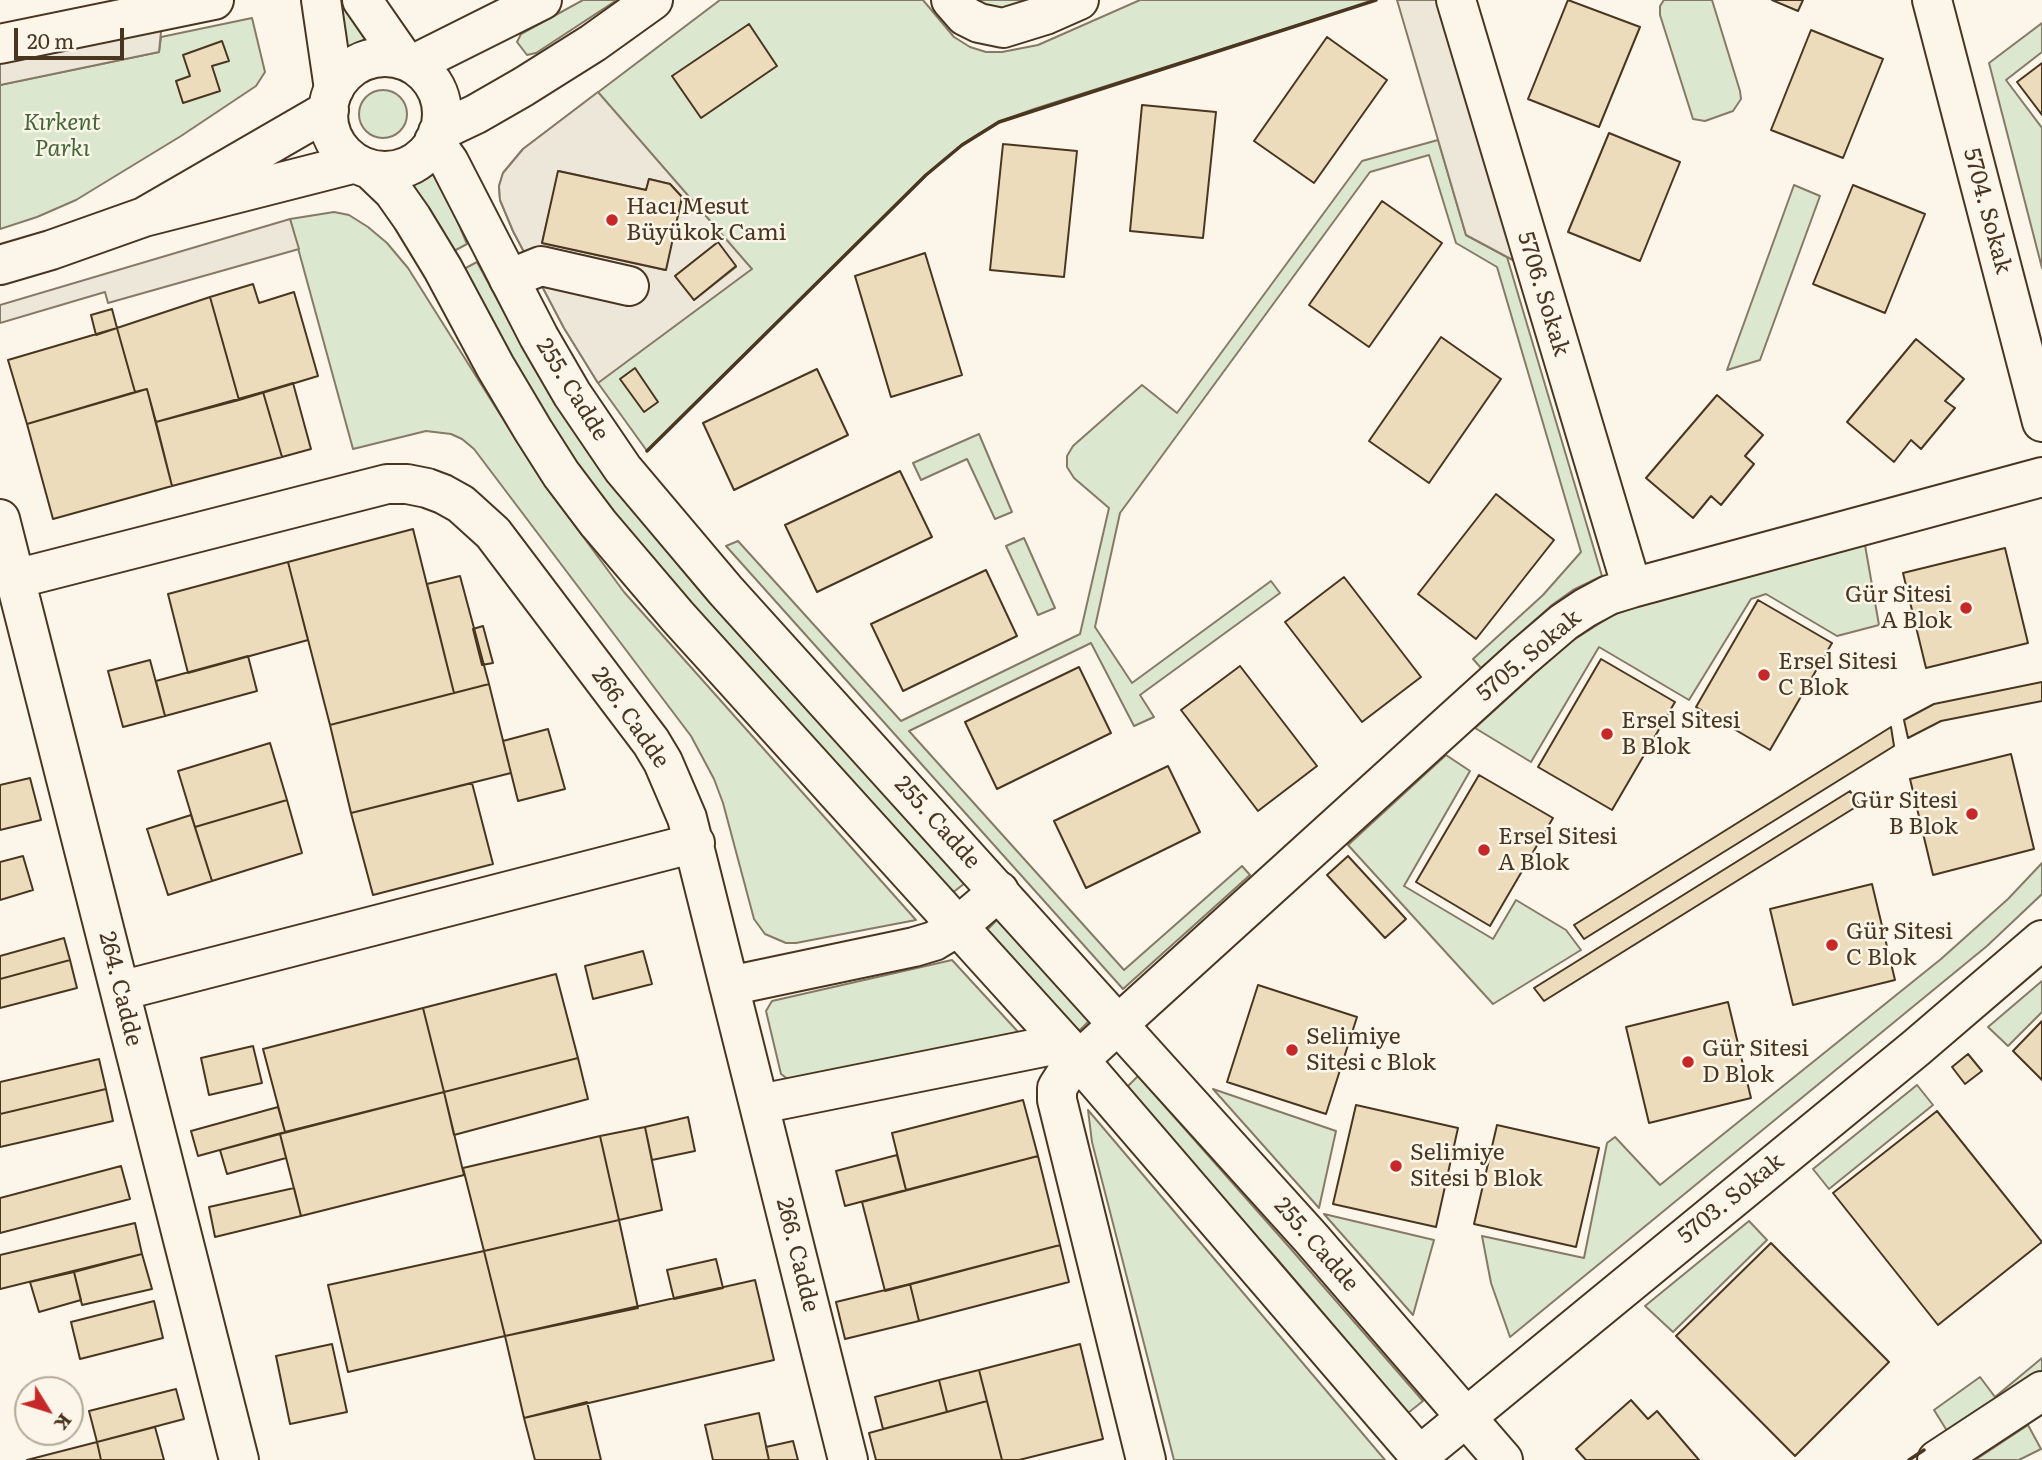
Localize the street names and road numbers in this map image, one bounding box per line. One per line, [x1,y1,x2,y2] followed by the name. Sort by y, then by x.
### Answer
[1957,145,2017,277] street label: 5704. Sokak
[1511,229,1575,359] street label: 5706. Sokak
[530,334,614,446] street label: 255. Cadde
[1471,604,1587,708] street label: 5705. Sokak
[585,662,675,774] street label: 266. Cadde
[888,771,986,875] street label: 255. Cadde
[92,929,148,1049] street label: 264. Cadde
[1672,1148,1790,1250] street label: 5703. Sokak
[1268,1193,1364,1297] street label: 255. Cadde
[770,1195,824,1315] street label: 266. Cadde

